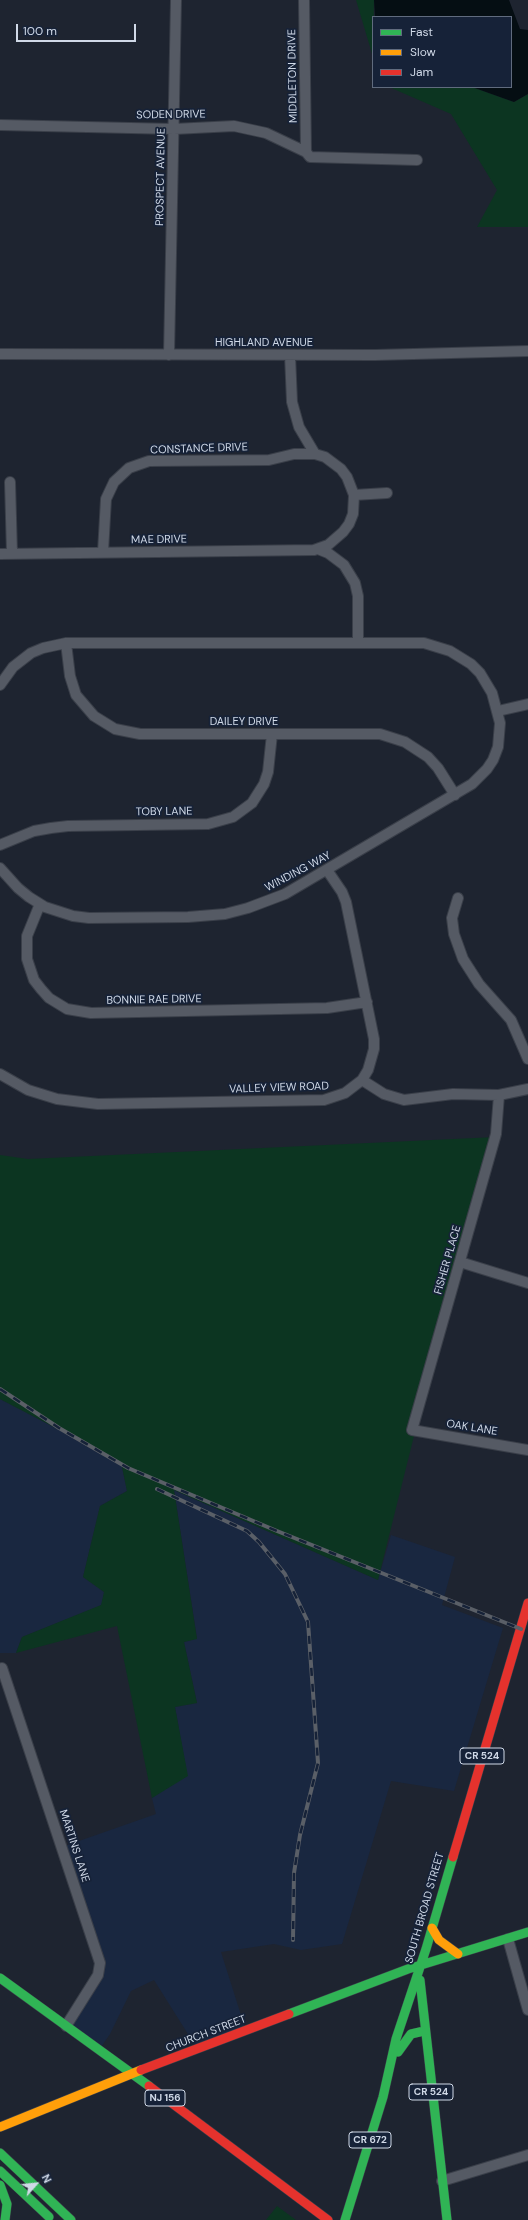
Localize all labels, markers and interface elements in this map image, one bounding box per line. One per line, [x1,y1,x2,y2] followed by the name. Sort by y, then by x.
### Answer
[18,16,138,42] scale bar
[372,16,512,88] legend
[23,23,57,39] text: 100 m
[410,24,433,40] text: Fast
[286,29,300,123] street label: MIDDLETON DRIVE
[410,44,436,60] text: Slow
[410,64,433,80] text: Jam
[136,108,206,122] street label: SODEN DRIVE
[154,128,168,226] street label: PROSPECT AVENUE
[215,336,313,350] street label: HIGHLAND AVENUE
[150,441,248,457] street label: CONSTANCE DRIVE
[131,533,187,547] street label: MAE DRIVE
[210,715,278,729] street label: DAILEY DRIVE
[135,805,193,819] street label: TOBY LANE
[263,849,333,895] street label: WINDING WAY
[106,993,202,1007] street label: BONNIE RAE DRIVE
[229,1080,329,1096] street label: VALLEY VIEW ROAD
[432,1224,464,1296] street label: FISHER PLACE
[446,1417,498,1439] street label: OAK LANE
[460,1748,504,1764] road number: CR 524
[56,1808,92,1884] street label: MARTINS LANE
[403,1851,447,1965] street label: SOUTH BROAD STREET
[164,2013,248,2055] street label: CHURCH STREET
[409,2084,453,2100] road number: CR 524
[145,2090,185,2106] road number: NJ 156
[349,2132,391,2148] road number: CR 672
[16,2164,56,2204] north arrow
[39,2172,55,2185] text: N

